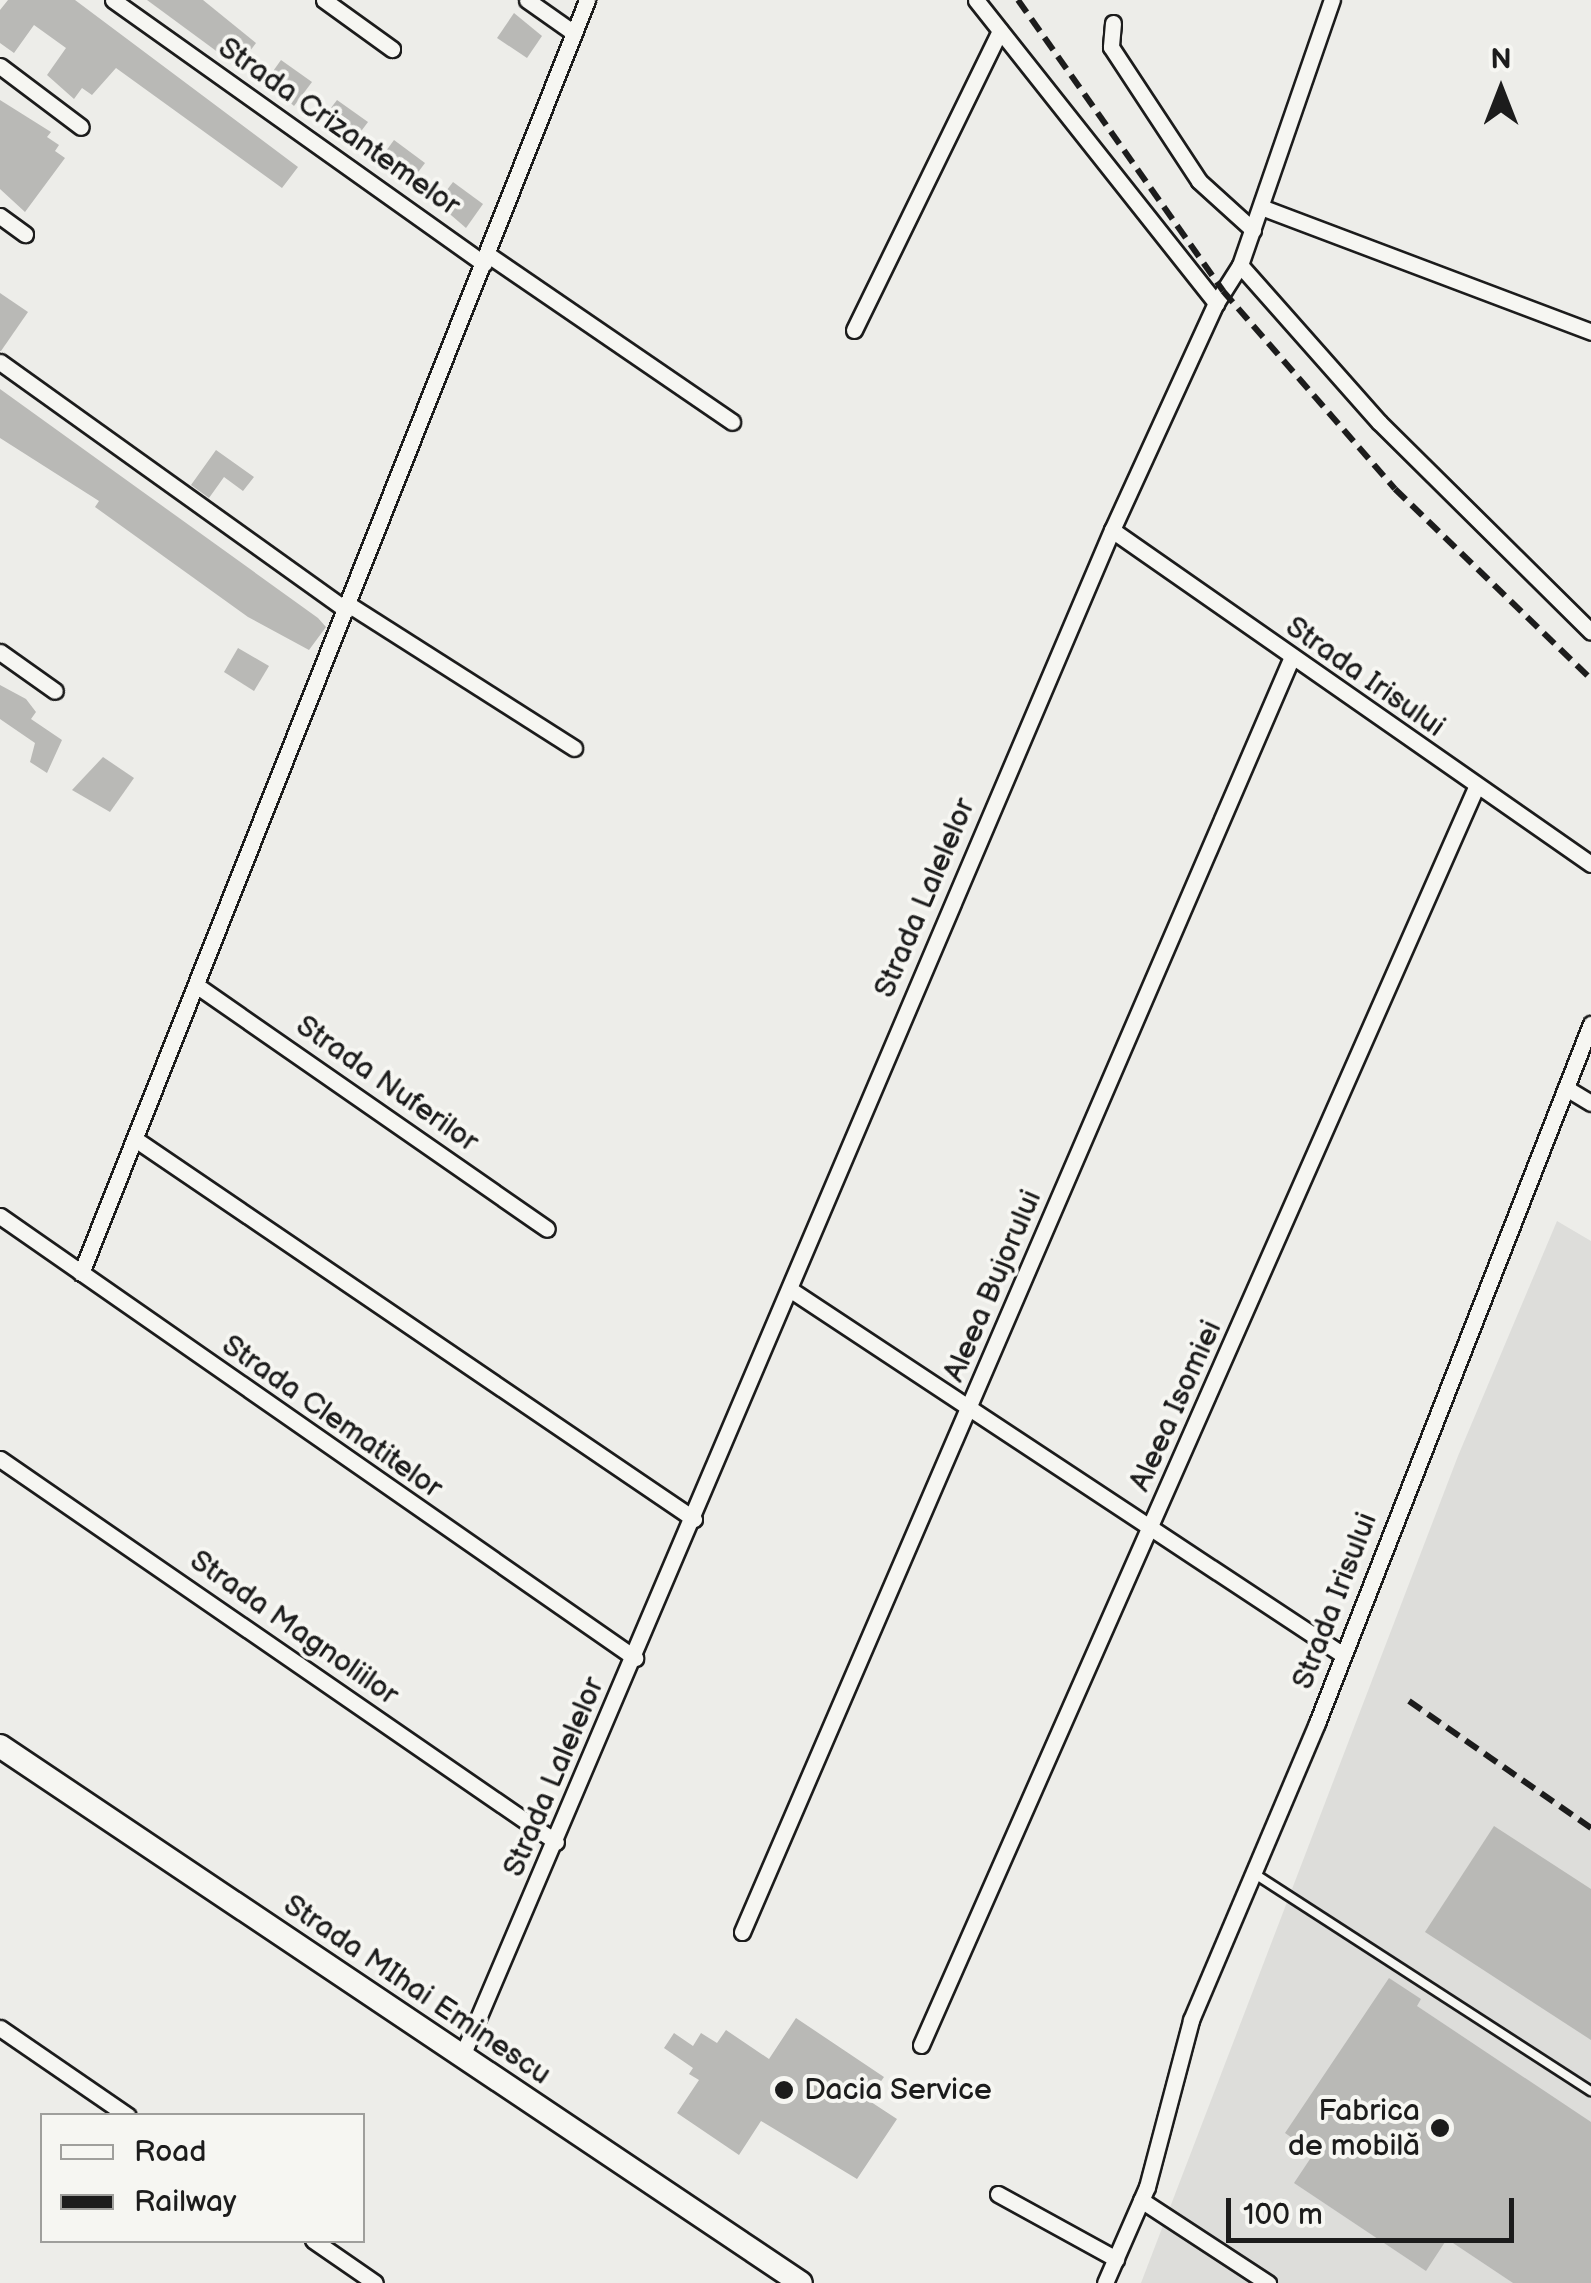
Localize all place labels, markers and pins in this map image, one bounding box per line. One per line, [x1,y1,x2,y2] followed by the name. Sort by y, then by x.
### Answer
[804,2072,992,2108] place label: Dacia Service
[773,2079,795,2101] marker: Dacia Service
[1288,2093,1420,2164] place label: Fabrica de mobilă
[1429,2117,1451,2139] marker: Fabrica de mobilă

